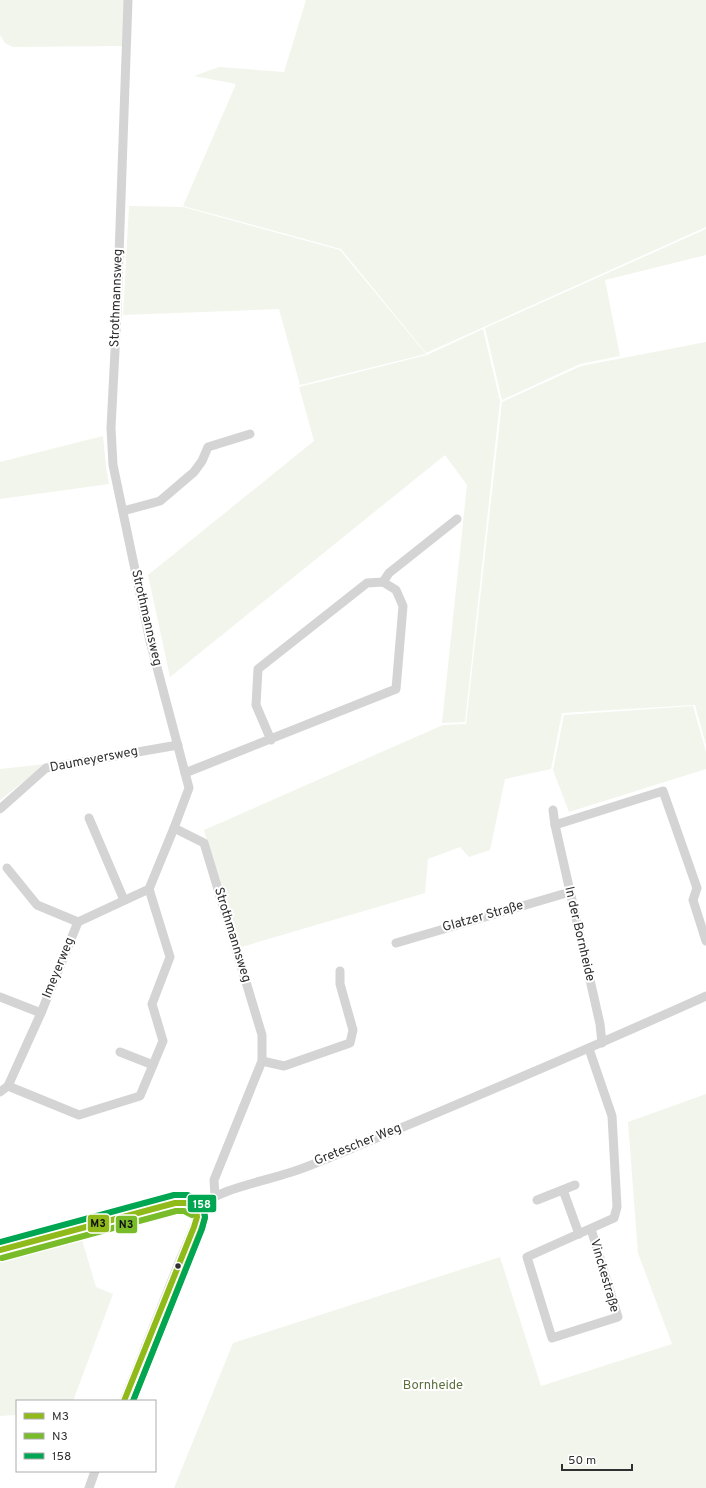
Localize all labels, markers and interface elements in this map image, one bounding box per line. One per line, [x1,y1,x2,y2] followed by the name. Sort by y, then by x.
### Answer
[107,248,127,348] street label: Strothmannsweg
[127,568,165,668] street label: Strothmannsweg
[49,744,139,776] street label: Daumeyersweg
[560,885,598,983] street label: In der Bornheide
[210,886,254,984] street label: Strothmannsweg
[441,898,525,936] street label: Glatzer Straße
[40,935,78,1001] street label: Imeyerweg
[312,1120,404,1170] street label: Gretescher Weg
[187,1194,217,1213] line badge: 158
[193,1198,211,1212] text: 158
[87,1214,110,1233] line badge: M3
[115,1215,138,1234] line badge: N3
[90,1217,106,1231] text: M3
[119,1218,133,1232] text: N3
[586,1238,622,1314] street label: Vinckestraße
[173,1261,183,1271] unlabelled marker
[403,1378,463,1394] park label: Bornheide
[16,1400,156,1472] legend
[52,1409,69,1425] text: M3
[52,1429,68,1445] text: N3
[562,1446,632,1472] scale bar
[52,1449,71,1465] text: 158
[568,1453,596,1469] text: 50 m

